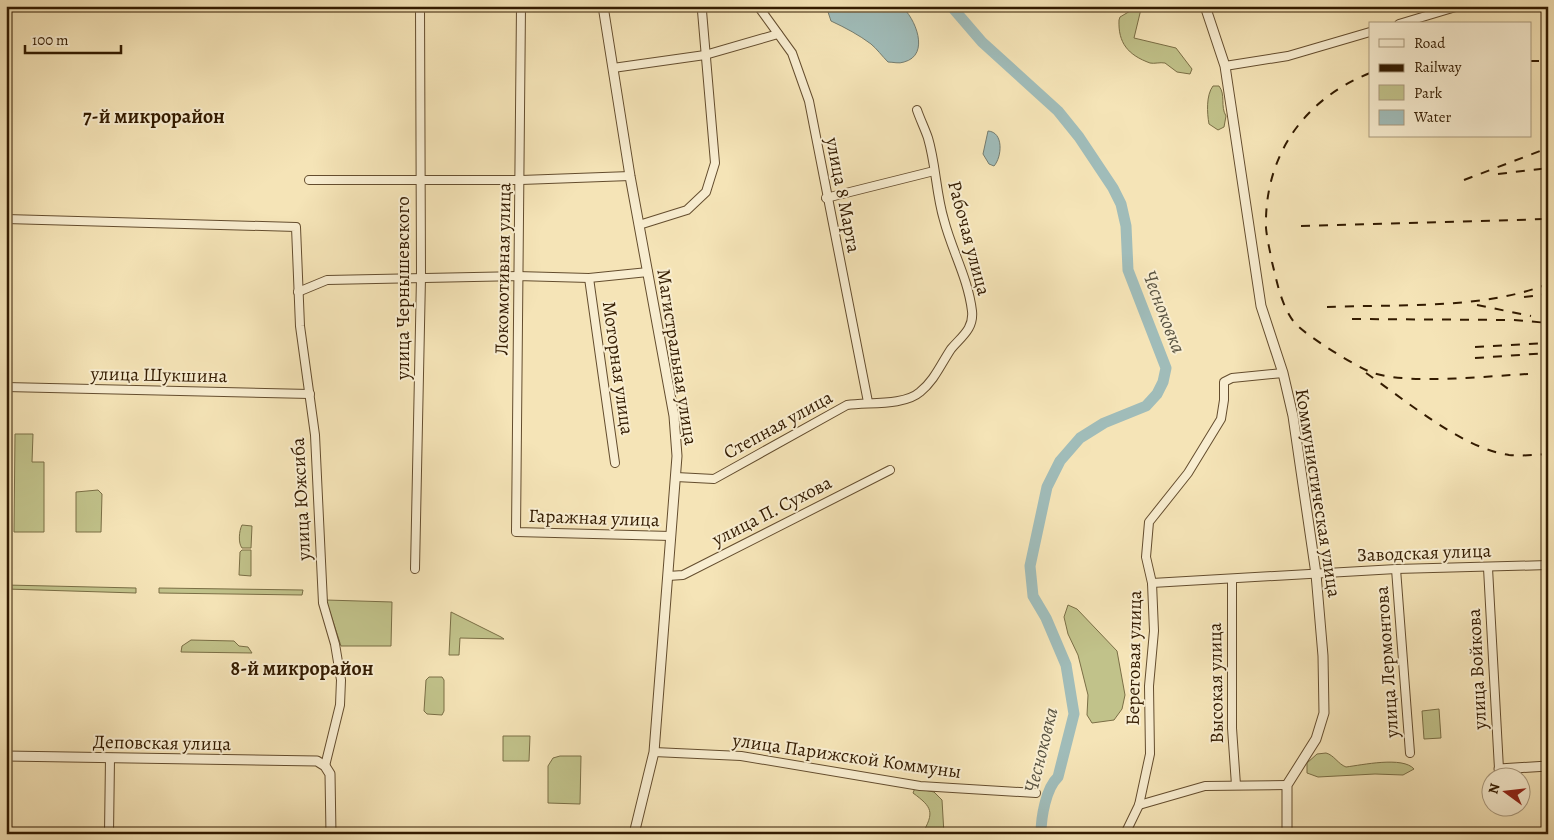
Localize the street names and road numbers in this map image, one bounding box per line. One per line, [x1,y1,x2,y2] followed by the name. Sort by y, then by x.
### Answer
[819,134,867,255] street label: улица 8 Марта
[941,178,997,298] street label: Рабочая улица
[488,182,518,356] street label: Локомотивная улица
[390,196,416,381] street label: улица Чернышевского
[650,267,704,447] street label: Магистральная улица
[596,300,640,437] street label: Моторная улица
[89,361,228,389] street label: улица Шукшина
[719,384,837,466] street label: Степная улица
[1289,387,1347,599] street label: Коммунистическая улица
[285,437,317,562] street label: улица Южсиба
[707,470,836,553] street label: улица П. Сухова
[528,503,660,533] street label: Гаражная улица
[1356,538,1492,568] street label: Заводская улица
[1369,585,1405,740] street label: улица Лермонтова
[1120,590,1148,726] street label: Береговая улица
[1461,608,1493,731] street label: улица Войкова
[1202,622,1230,744] street label: Высокая улица
[730,727,963,785] street label: улица Парижской Коммуны
[93,729,232,757] street label: Деповская улица

